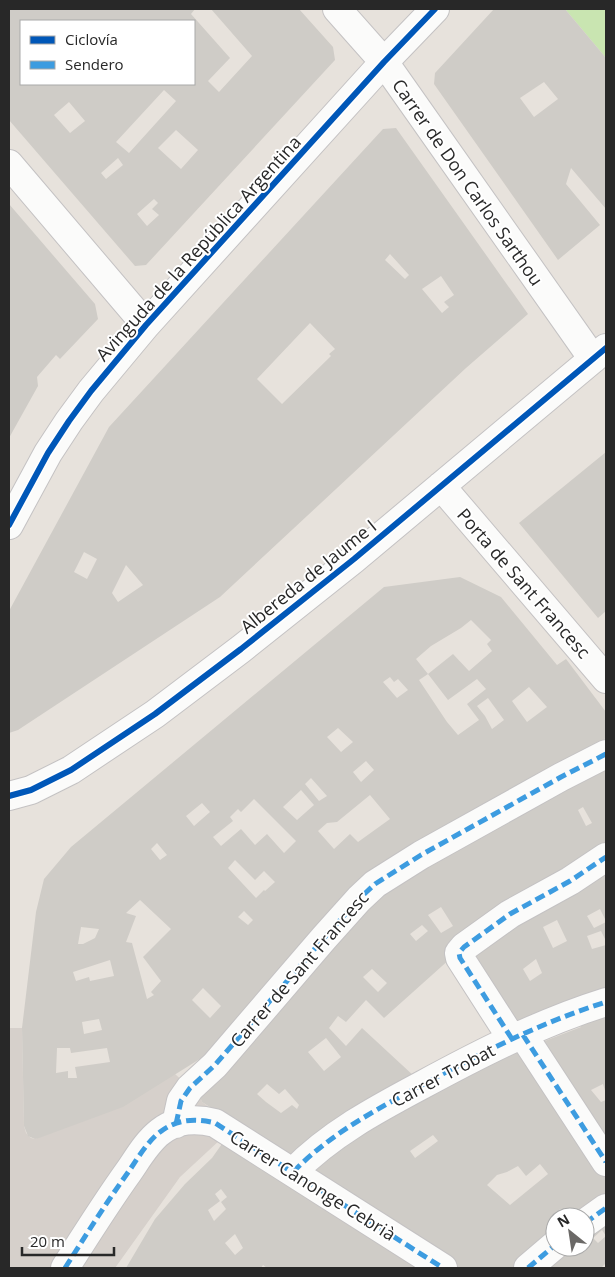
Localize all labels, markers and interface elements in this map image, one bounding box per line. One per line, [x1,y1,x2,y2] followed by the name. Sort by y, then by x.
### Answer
[20,20,195,85] legend
[65,29,118,49] text: Ciclovía
[65,54,124,74] text: Sendero
[387,74,549,290] street label: Carrer de Don Carlos Sarthou
[90,130,306,366] street label: Avinguda de la República Argentina
[452,503,596,663] street label: Porta de Sant Francesc
[235,514,381,638] street label: Albereda de Jaume I
[224,886,374,1052] street label: Carrer de Sant Francesc
[387,1038,499,1112] street label: Carrer Trobat
[225,1124,401,1246] street label: Carrer Canonge Cebrià
[545,1207,595,1257] north arrow
[554,1209,573,1231] text: N
[22,1224,115,1256] scale bar
[30,1231,65,1251] text: 20 m

